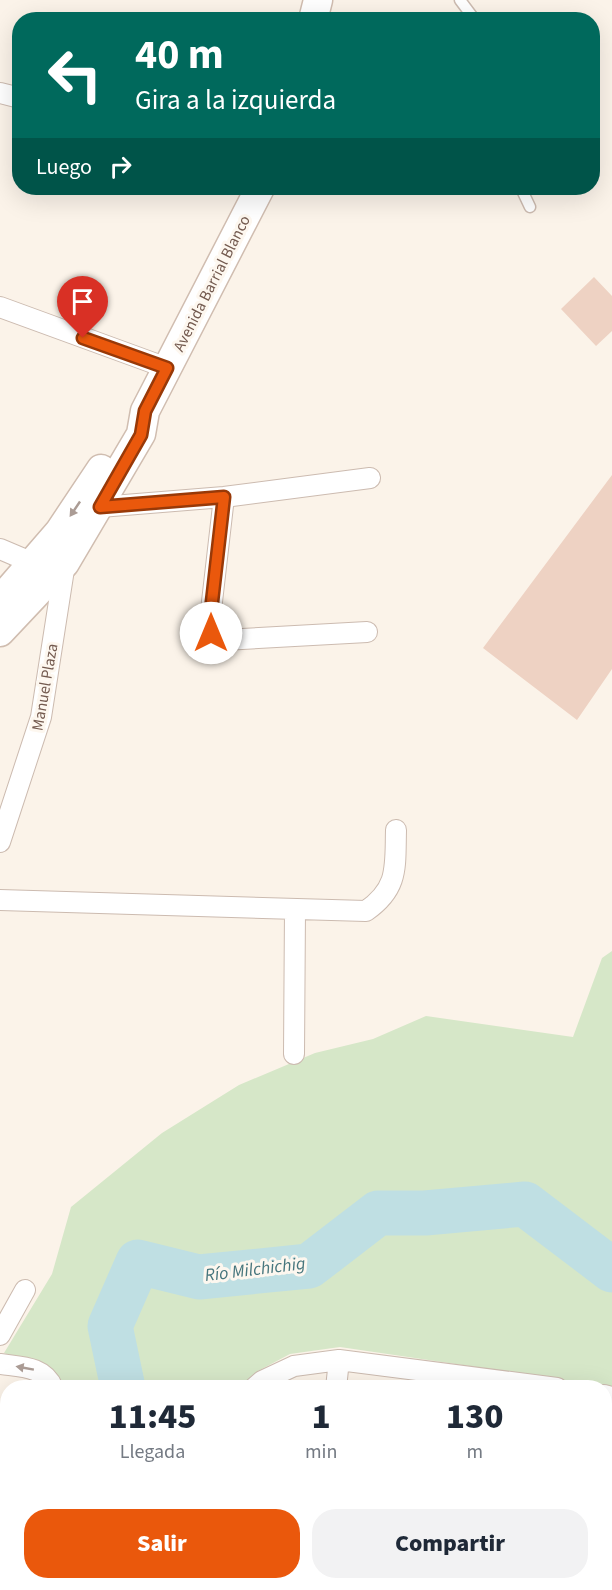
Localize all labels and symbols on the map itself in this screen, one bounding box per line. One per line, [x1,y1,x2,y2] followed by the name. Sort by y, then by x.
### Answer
[168,211,256,356] street label: Avenida Barrial Blanco
[57,276,108,338] pin
[69,501,80,517] one-way arrow
[179,601,243,665] position arrow
[27,642,63,732] street label: Manuel Plaza
[203,1251,307,1288] water label: Río Milchichig
[16,1363,35,1372] one-way arrow

